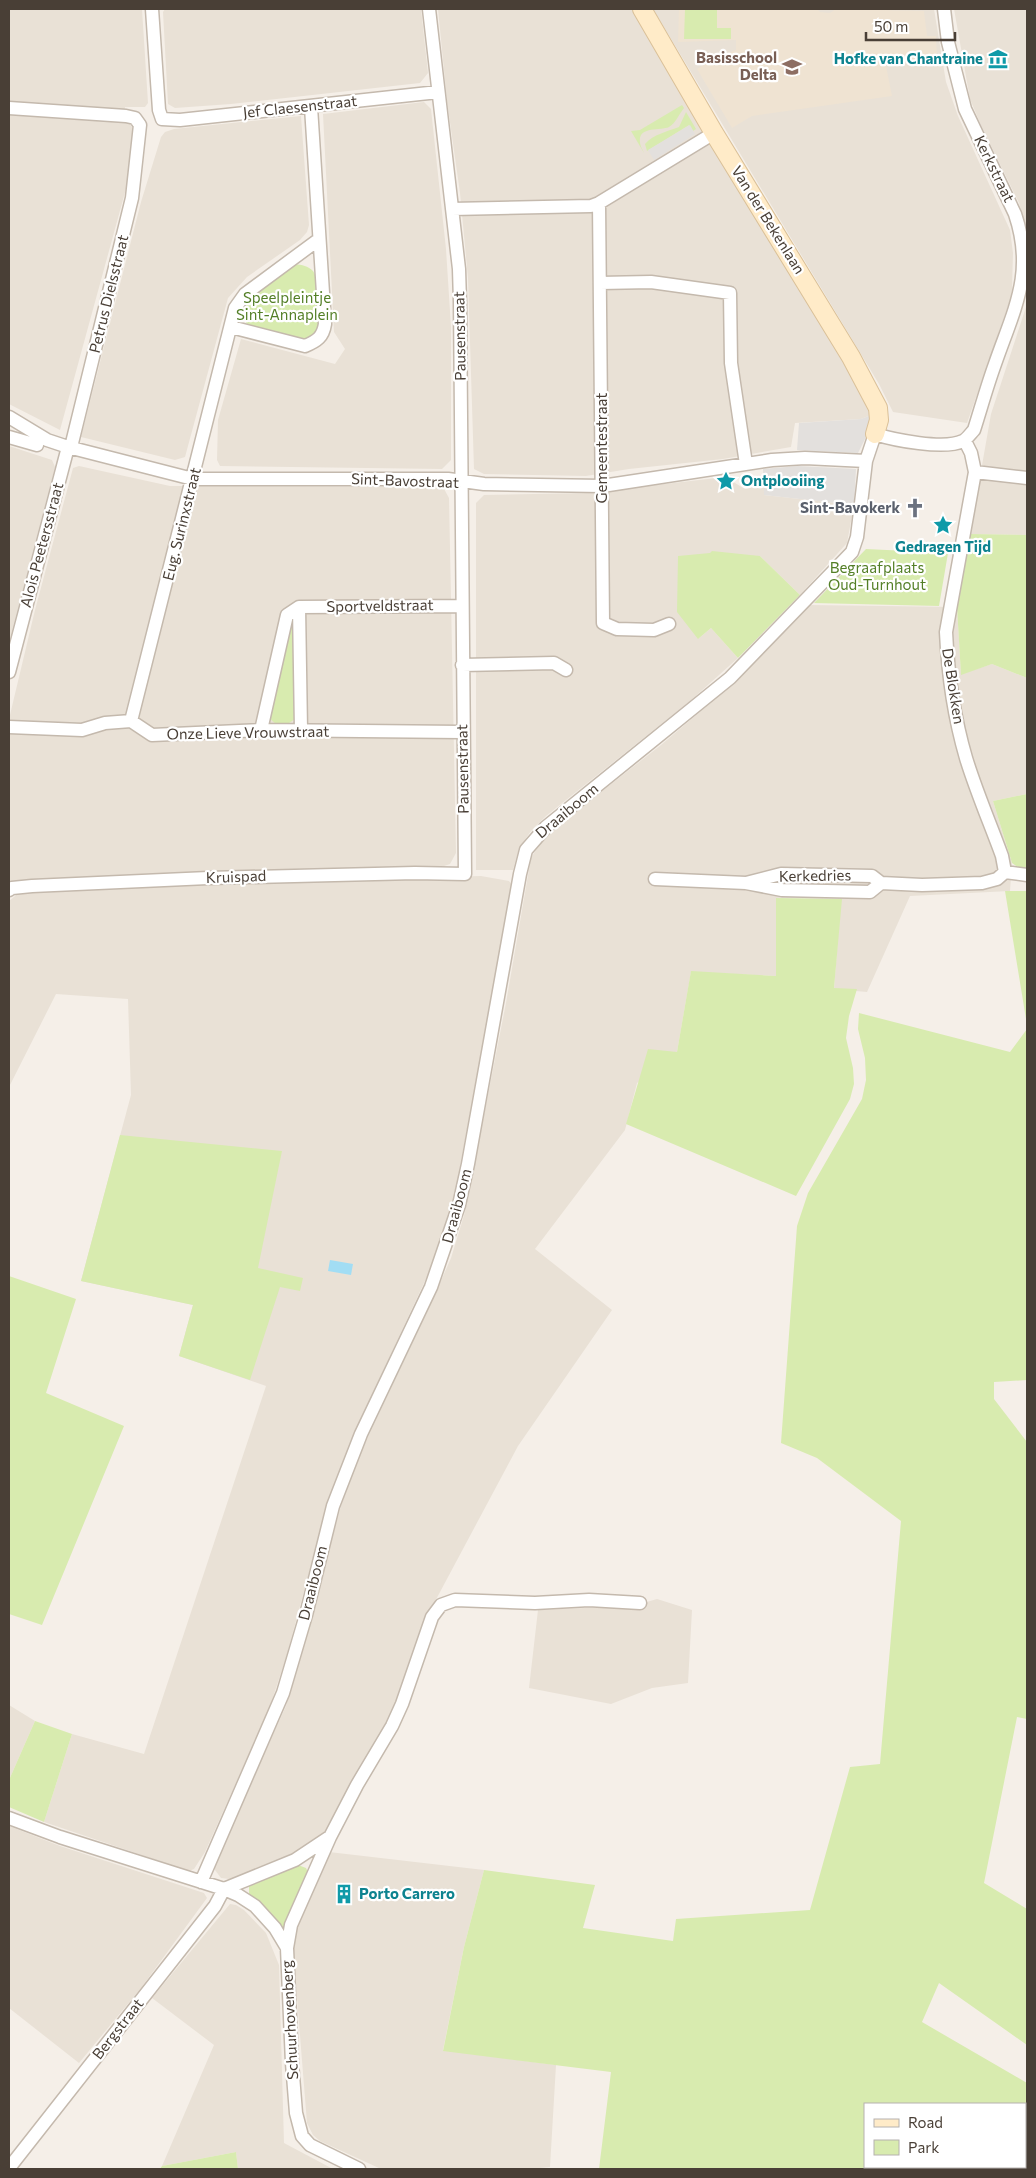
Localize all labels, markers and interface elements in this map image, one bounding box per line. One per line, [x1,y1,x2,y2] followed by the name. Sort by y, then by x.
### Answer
[866,10,955,42] scale bar
[874,17,908,35] text: 50 m
[696,48,777,83] place label: Basisschool Delta
[987,48,1009,70] museum icon: Hofke van Chantraine
[834,49,983,67] place label: Hofke van Chantraine
[781,56,803,78] school or university icon: Basisschool Delta
[242,91,358,121] street label: Jef Claesenstraat
[971,132,1019,205] street label: Kerkstraat
[728,162,809,277] street label: Van der Bekenlaan
[85,233,131,355] street label: Petrus Dielsstraat
[236,288,338,323] park label: Speelpleintje Sint-Annaplein
[449,291,469,381] street label: Pausenstraat
[592,393,610,503] street label: Gemeentestraat
[158,465,204,582] street label: Eug. Surinxstraat
[351,469,459,491] street label: Sint-Bavostraat
[715,470,737,492] place icon: Ontplooiing
[741,471,824,489] place label: Ontplooiing
[16,480,66,609] street label: Alois Peetersstraat
[904,497,926,519] church icon: Sint-Bavokerk
[800,498,900,516] place label: Sint-Bavokerk
[932,514,954,536] place icon: Gedragen Tijd
[895,537,991,555] place label: Gedragen Tijd
[828,558,926,593] park label: Begraafplaats Oud-Turnhout
[326,595,434,615] street label: Sportveldstraat
[939,647,969,725] street label: De Blokken
[167,722,329,742] street label: Onze Lieve Vrouwstraat
[452,724,472,814] street label: Pausenstraat
[531,779,601,842] street label: Draaiboom
[779,865,852,885] street label: Kerkedries
[205,866,267,886] street label: Kruispad
[437,1167,475,1245] street label: Draaiboom
[294,1544,330,1622] street label: Draaiboom
[333,1883,355,1905] building icon: Porto Carrero
[359,1884,455,1902] place label: Porto Carrero
[277,1960,301,2080] street label: Schuurhovenberg
[88,1994,147,2062] street label: Bergstraat
[864,2103,1026,2168] legend
[908,2113,943,2131] text: Road
[908,2138,939,2156] text: Park

